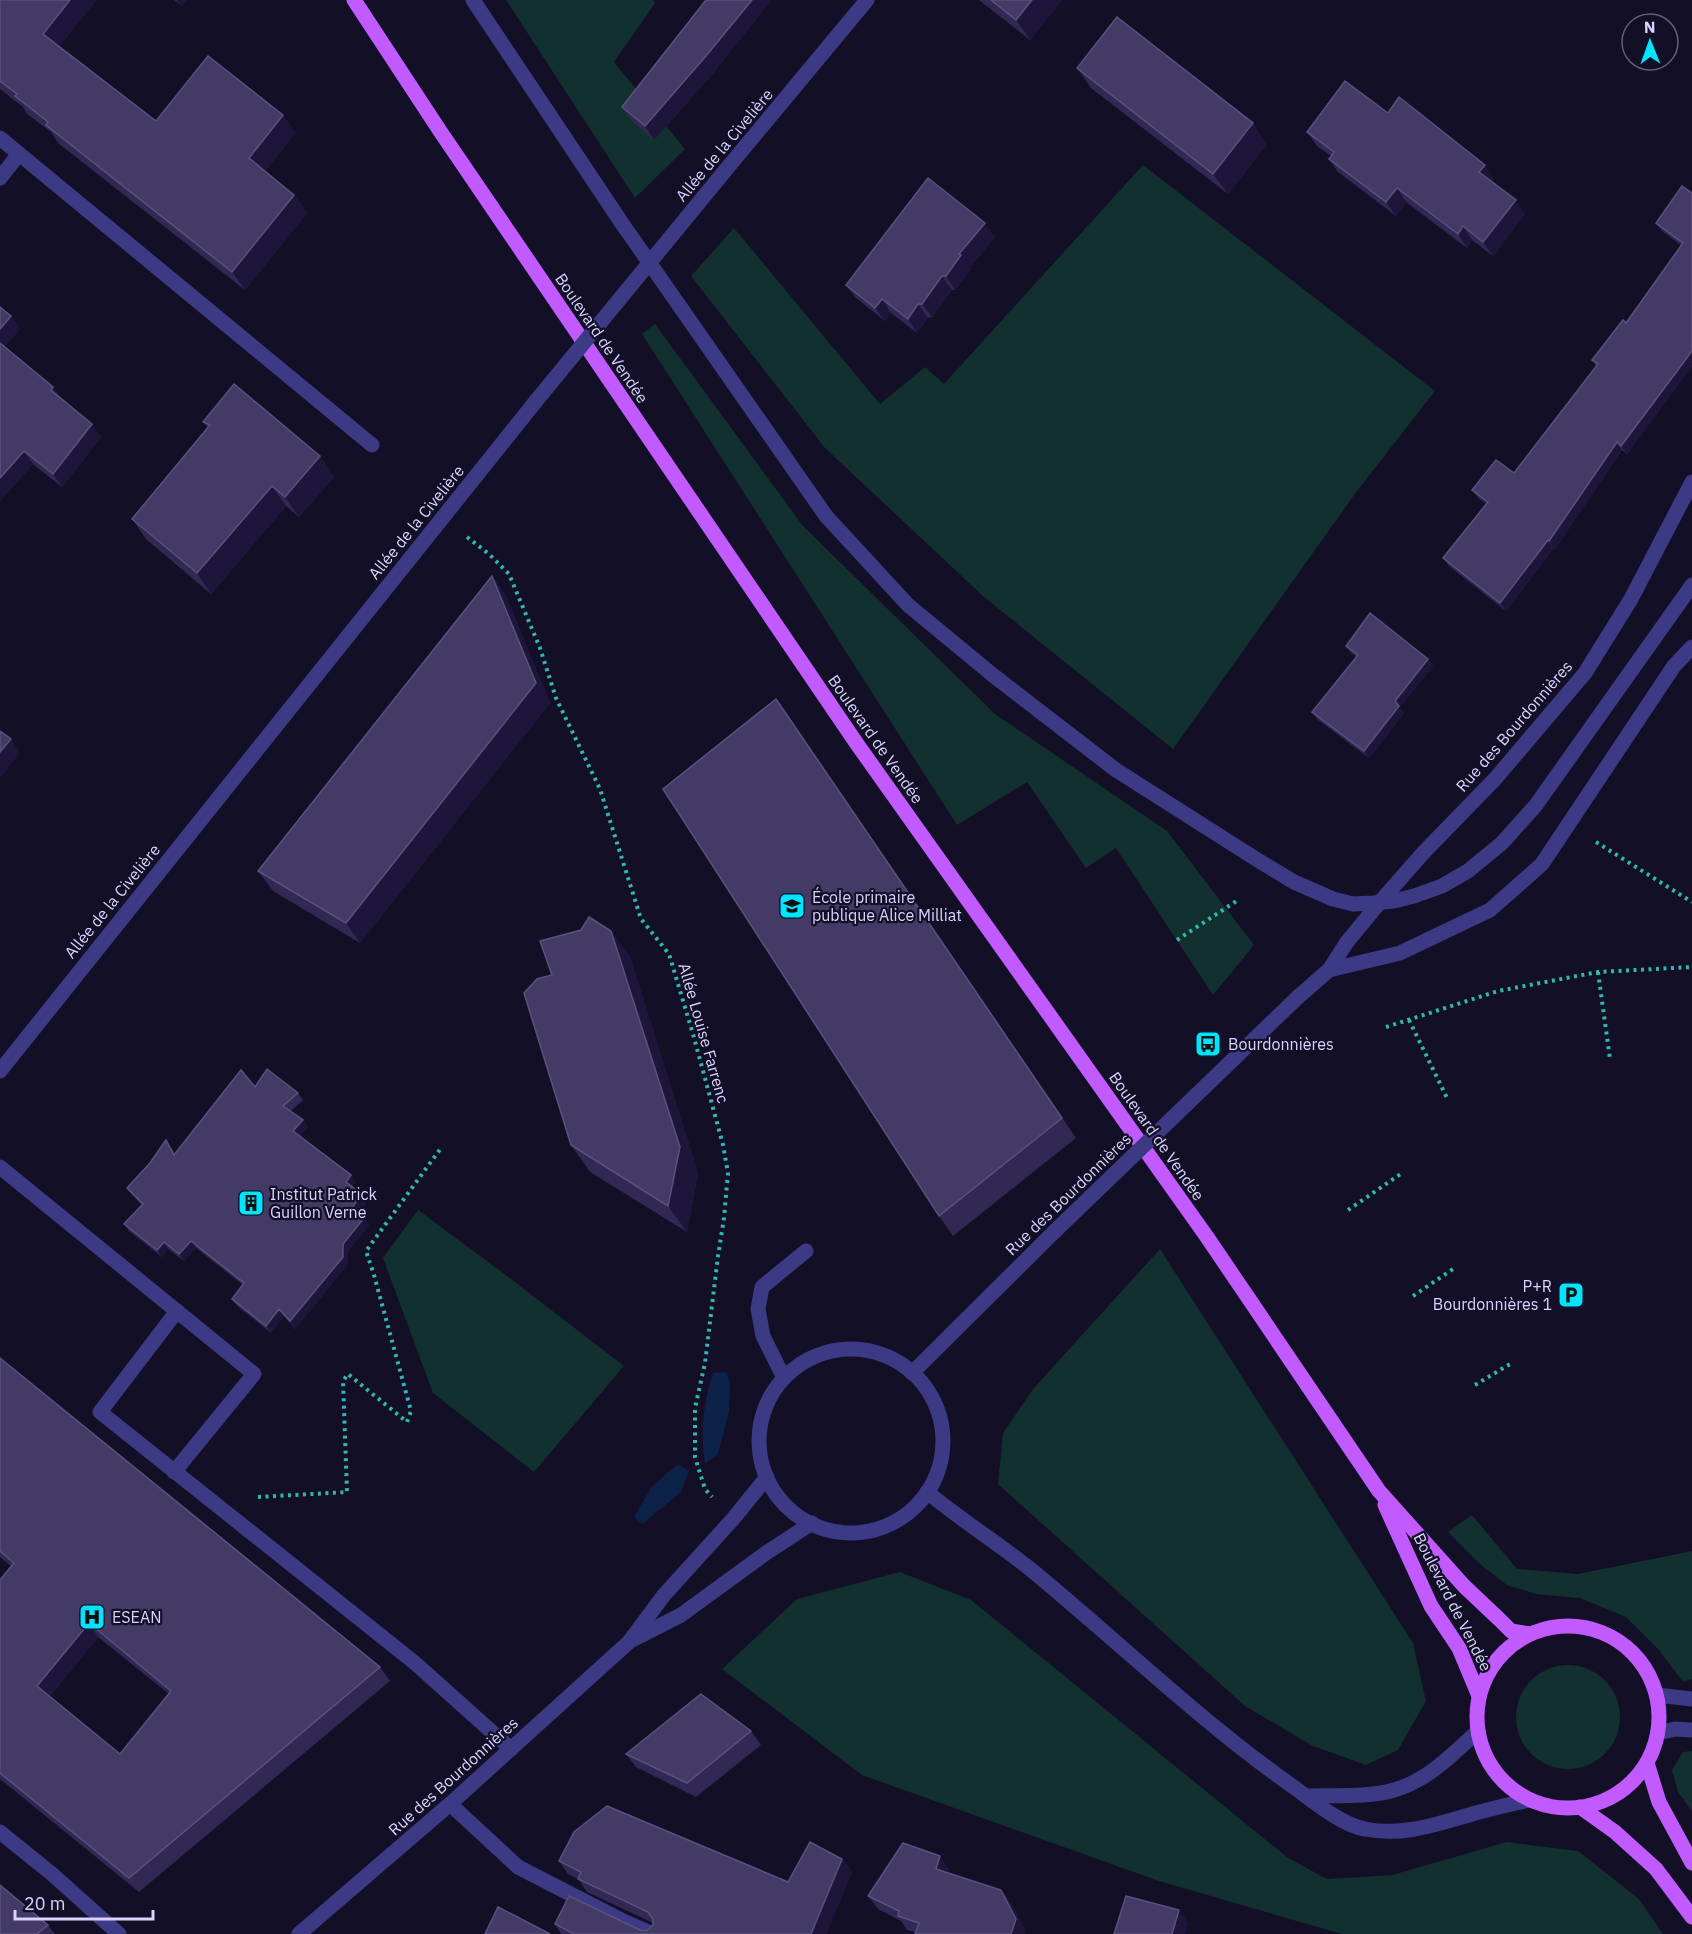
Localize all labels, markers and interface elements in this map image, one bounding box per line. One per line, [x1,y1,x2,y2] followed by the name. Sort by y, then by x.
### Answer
[1620,12,1680,72] north arrow
[1644,17,1656,37] text: N
[671,84,777,205] street label: Allée de la Civelière
[551,269,653,407] street label: Boulevard de Vendée
[364,461,468,583] street label: Allée de la Civelière
[1452,656,1576,796] street label: Rue des Bourdonnières
[824,671,928,807] street label: Boulevard de Vendée
[60,840,164,962] street label: Allée de la Civelière
[812,886,962,925] place label: École primaire publique Alice Milliat
[777,891,807,921] school or university icon: École primaire publique Alice Milliat
[674,961,734,1105] street label: Allée Louise Farrenc
[1193,1029,1223,1059] bus stop icon: Bourdonnières
[1228,1034,1334,1054] place label: Bourdonnières
[1105,1068,1209,1204] street label: Boulevard de Vendée
[1001,1129,1135,1259] street label: Rue des Bourdonnières
[270,1184,377,1222] place label: Institut Patrick Guillon Verne
[236,1188,266,1218] building icon: Institut Patrick Guillon Verne
[1433,1276,1552,1314] place label: P+R Bourdonnières 1
[1556,1280,1586,1310] parking icon: P+R Bourdonnières 1
[1409,1530,1497,1675] street label: Boulevard de Vendée
[77,1602,107,1632] hospital icon: ESEAN
[112,1607,162,1627] place label: ESEAN
[384,1713,522,1839] street label: Rue des Bourdonnières
[15,1883,153,1921] scale bar
[24,1892,66,1915] text: 20 m

